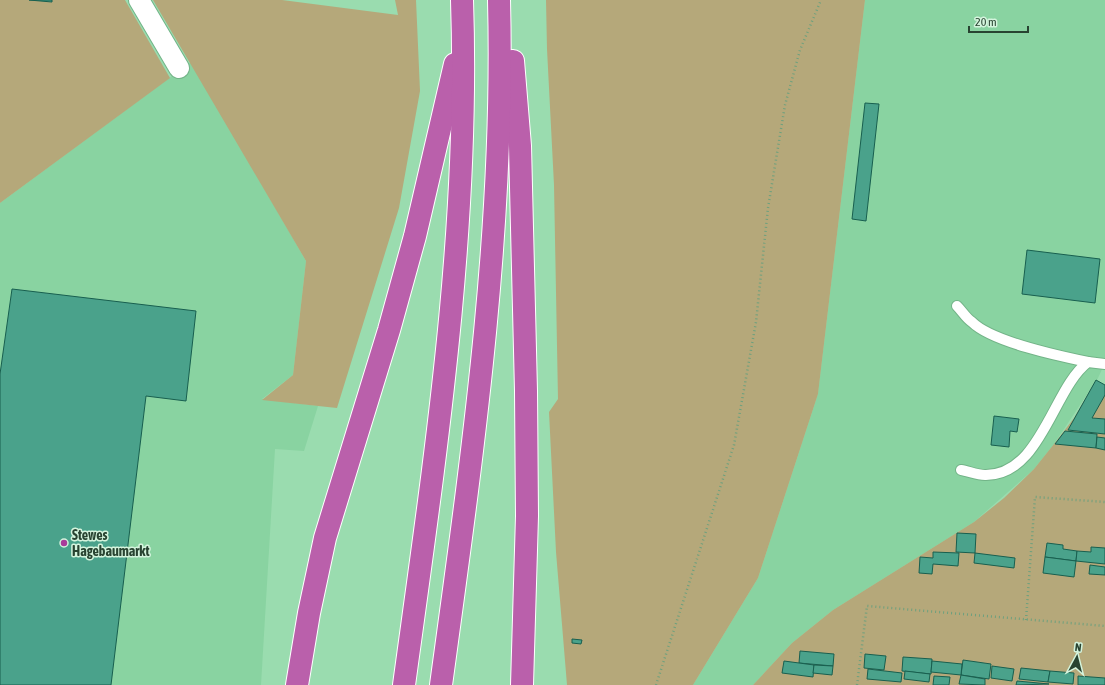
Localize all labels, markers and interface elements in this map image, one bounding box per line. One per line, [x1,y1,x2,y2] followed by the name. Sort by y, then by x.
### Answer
[969,8,1028,34] scale bar
[975,15,997,29] text: 20 m
[72,527,150,559] place label: Stewes Hagebaumarkt
[59,538,69,548] marker: Stewes Hagebaumarkt
[1057,637,1097,677] north arrow
[1074,641,1082,653] text: N

